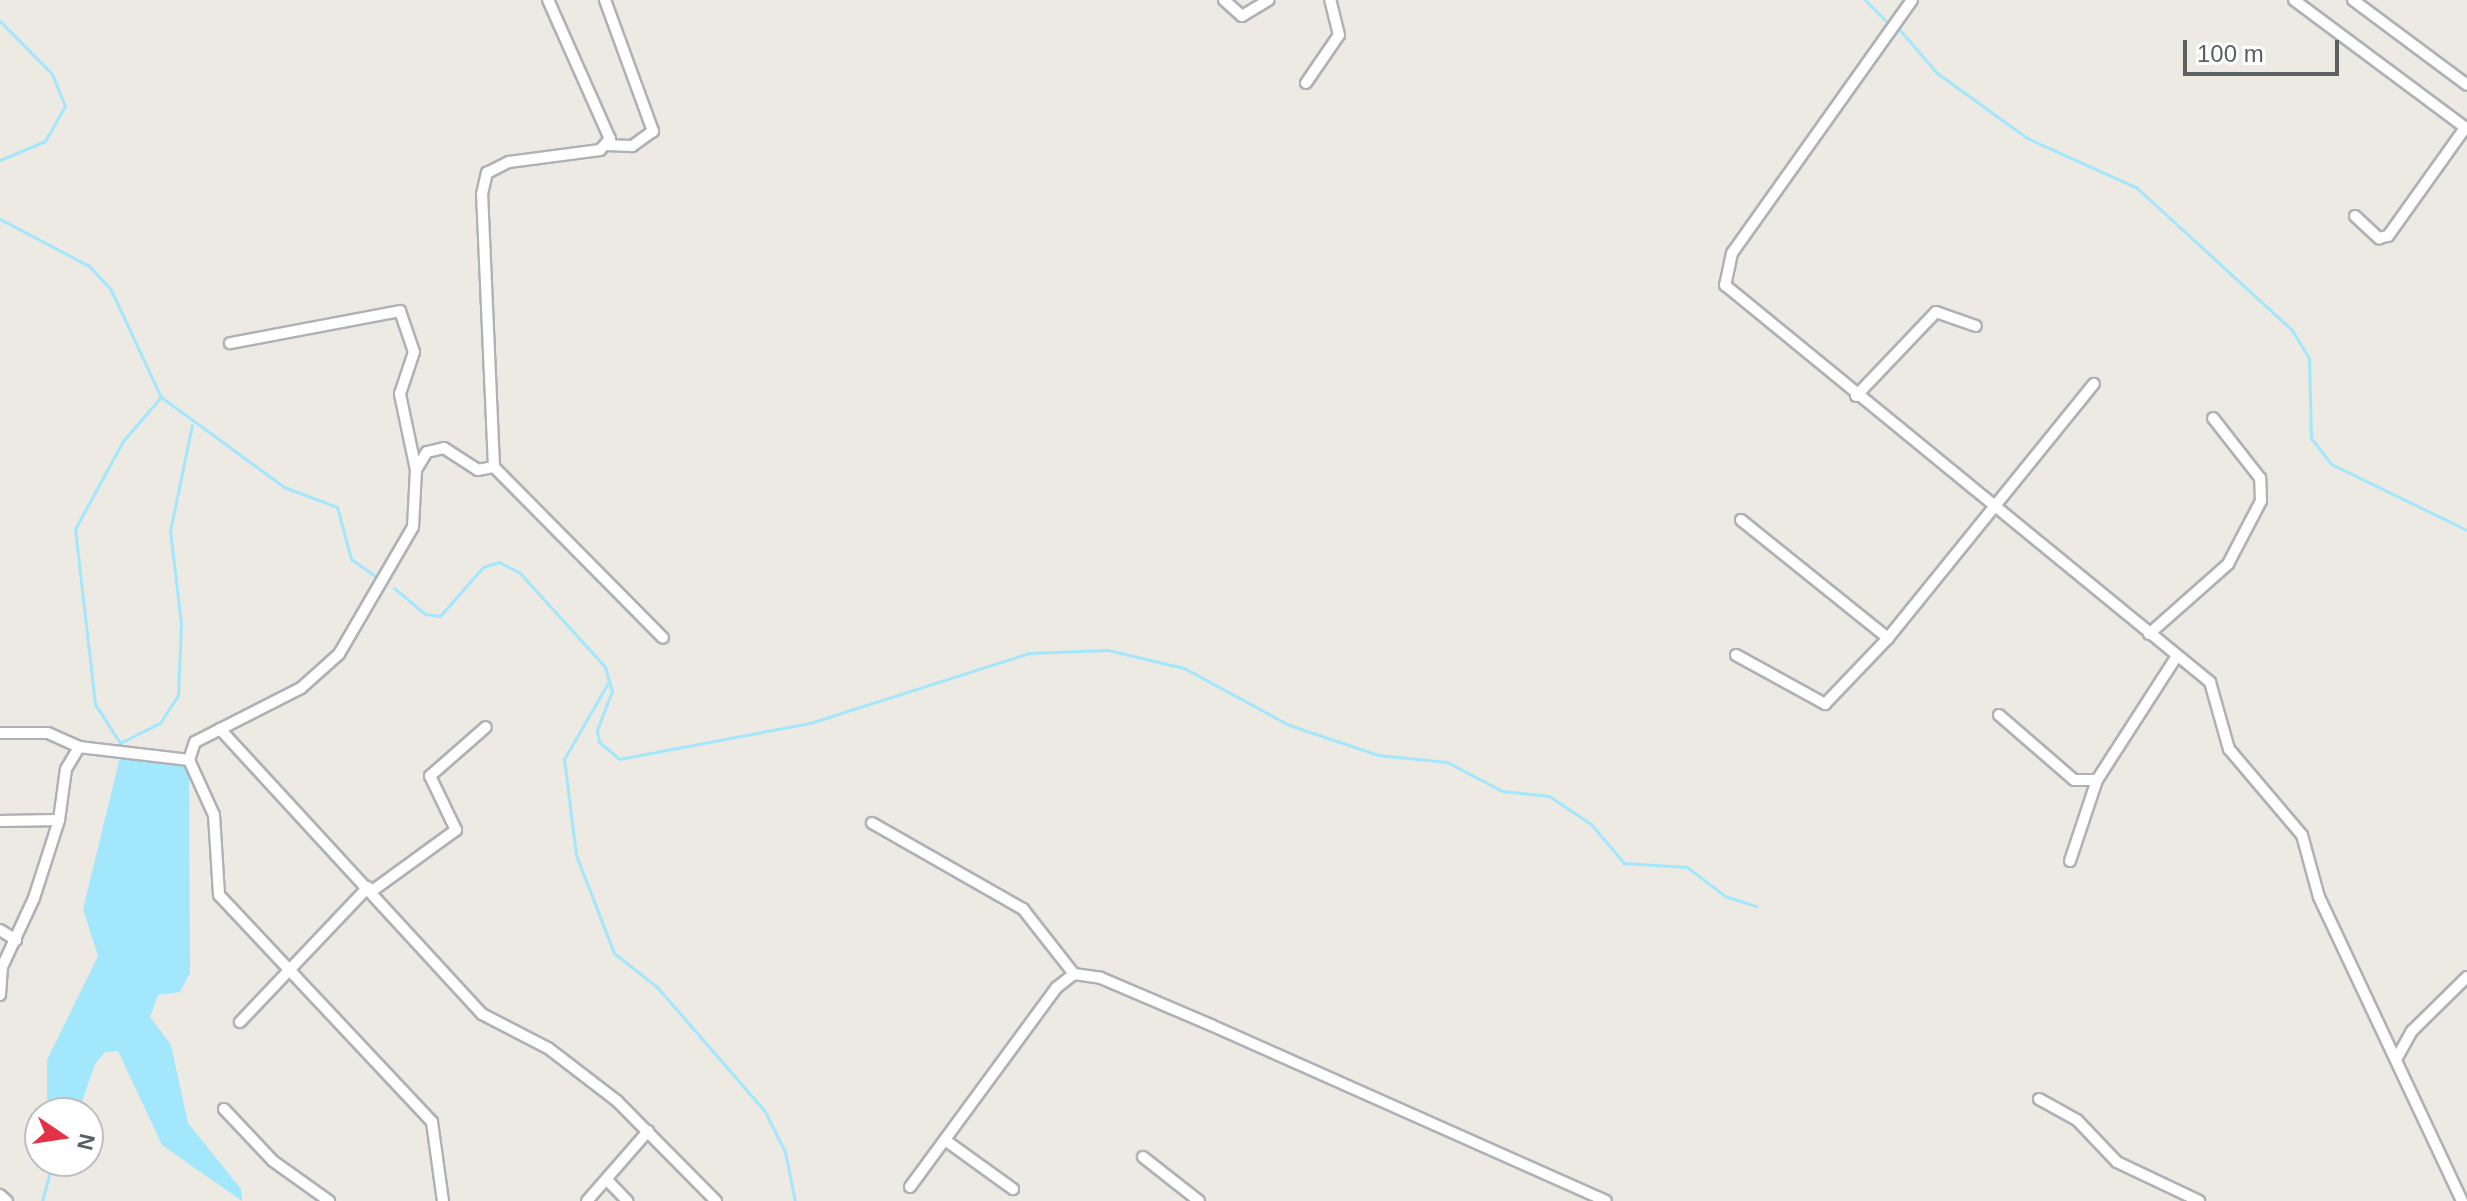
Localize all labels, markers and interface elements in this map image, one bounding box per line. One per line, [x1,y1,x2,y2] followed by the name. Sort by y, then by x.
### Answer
[2187,24,2343,74] scale bar
[2197,40,2264,67] text: 100 m
[24,1097,104,1177] north arrow
[72,1132,100,1153] text: N

